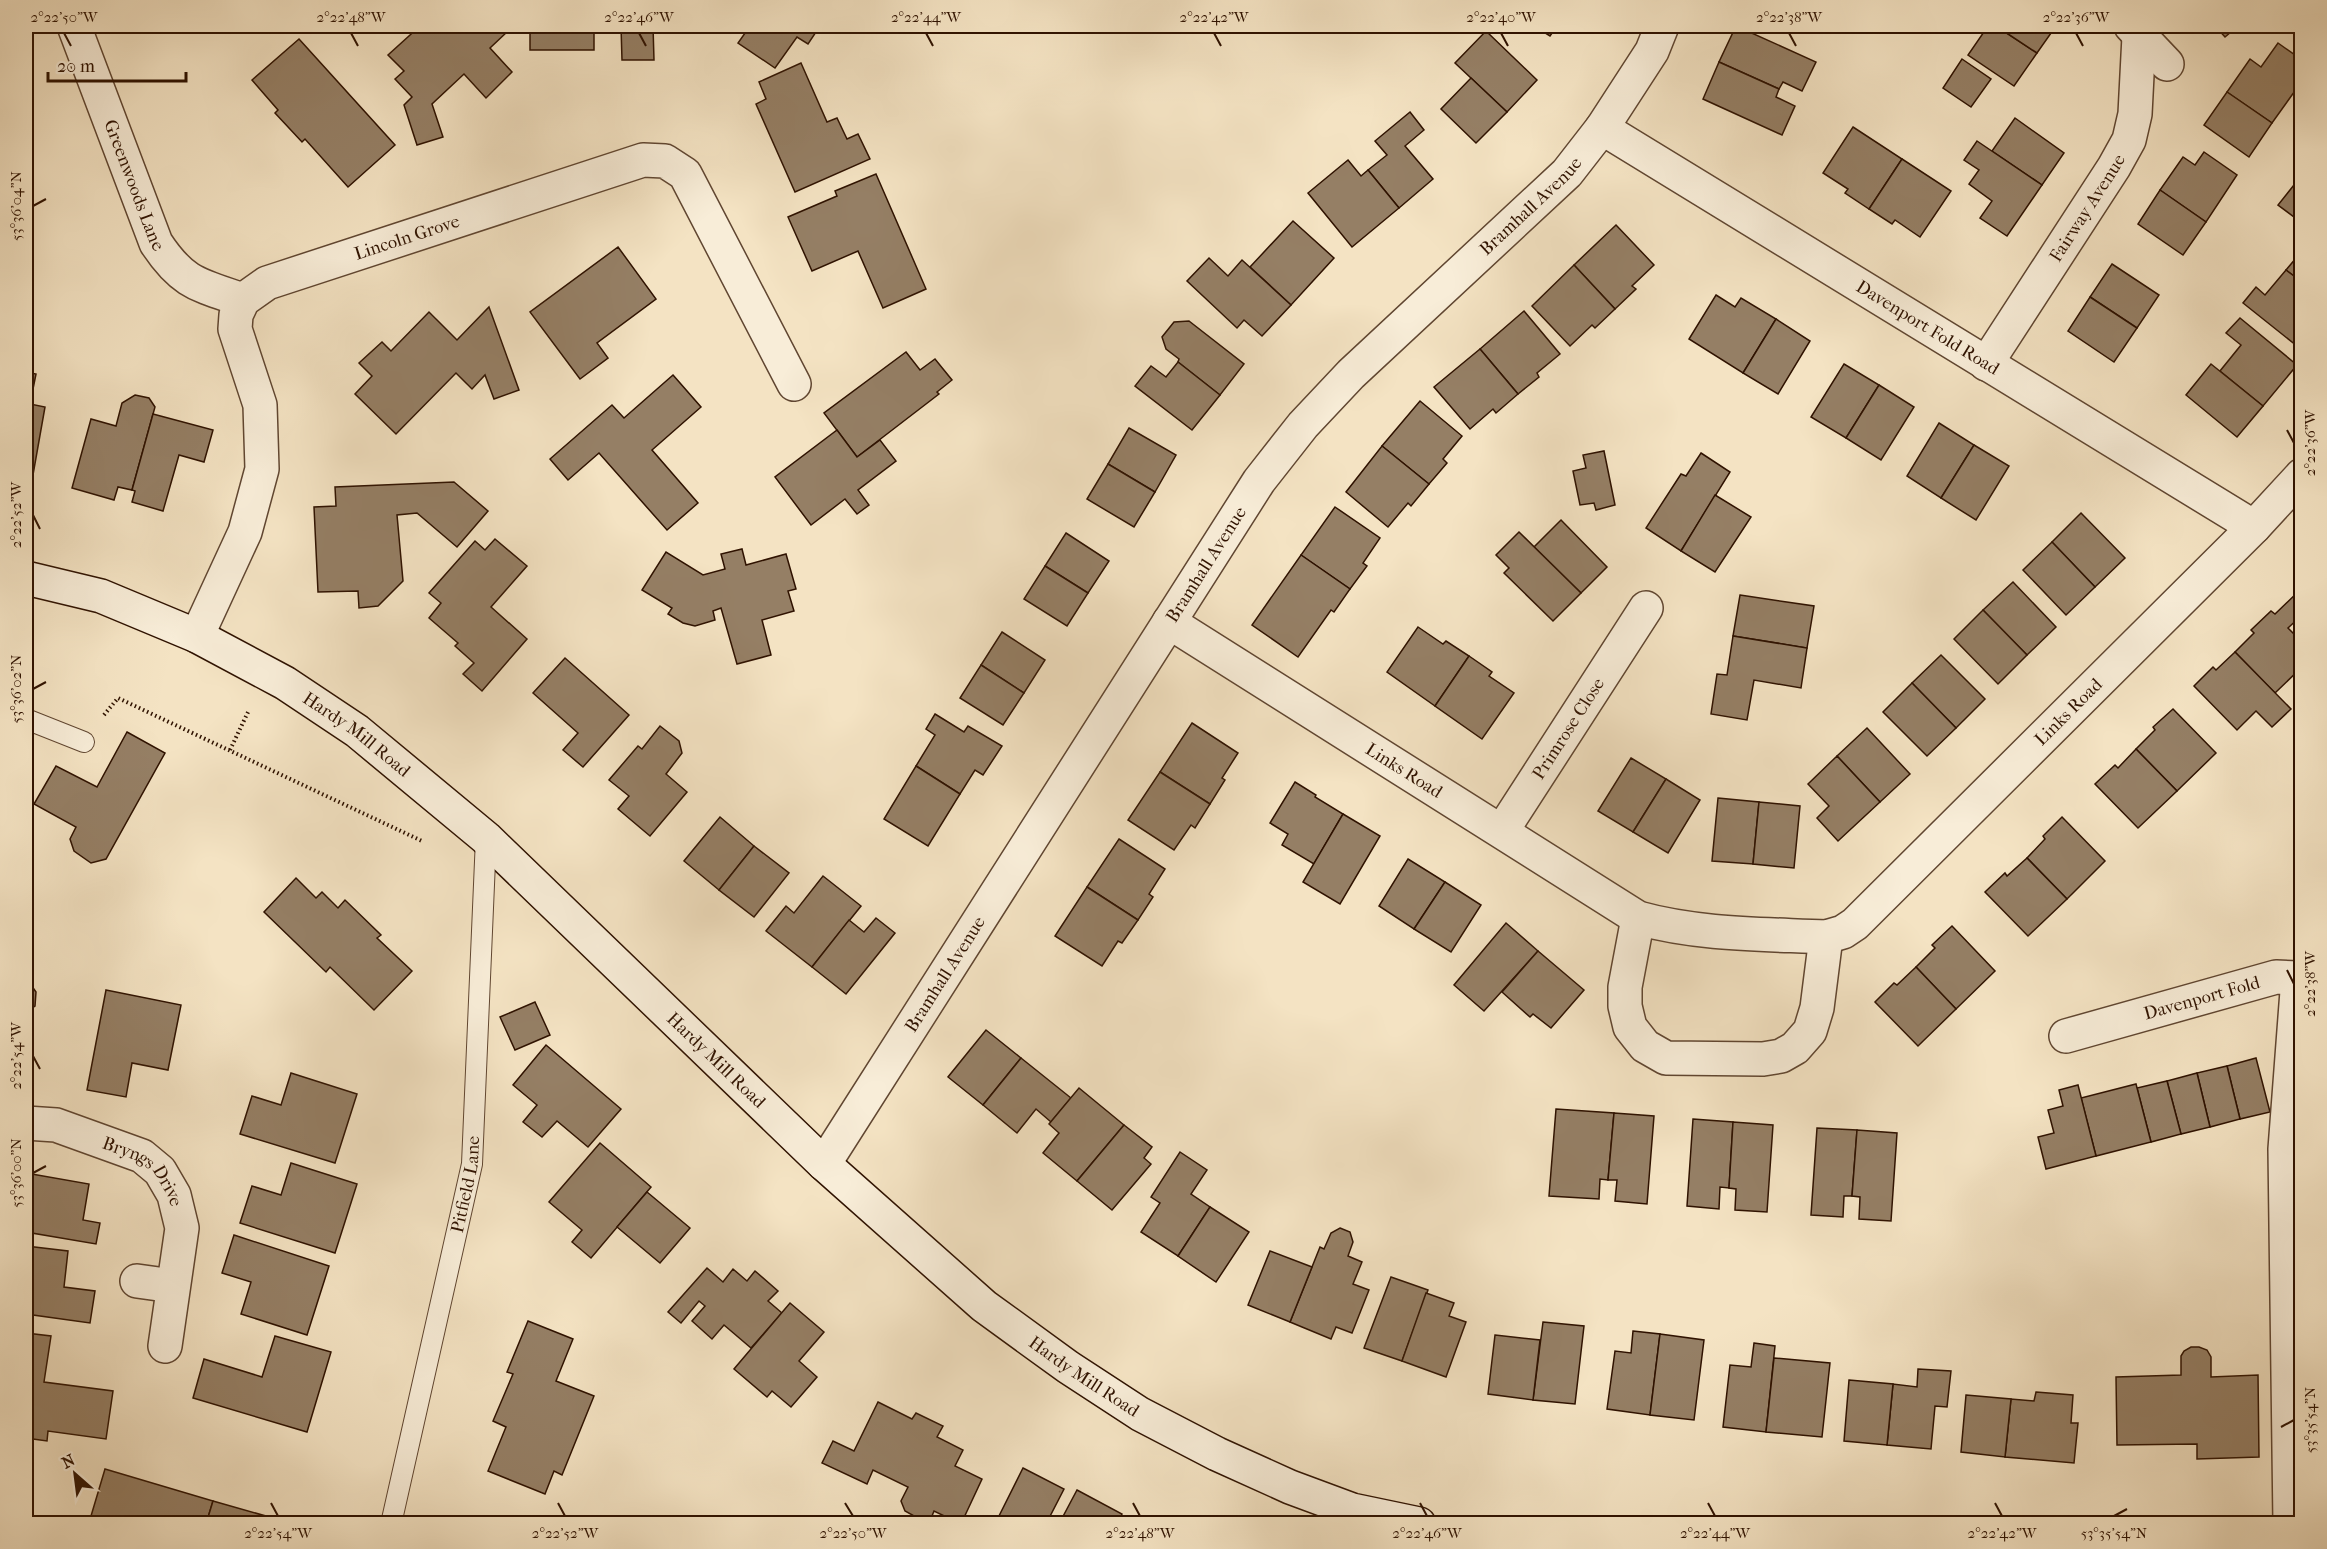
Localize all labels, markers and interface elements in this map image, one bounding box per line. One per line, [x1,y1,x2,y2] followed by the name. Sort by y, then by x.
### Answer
[30,8,99,26] text: 2°22'50"W
[317,8,387,26] text: 2°22'48"W
[604,8,675,26] text: 2°22'46"W
[891,8,962,26] text: 2°22'44"W
[1180,8,1250,26] text: 2°22'42"W
[1466,8,1537,26] text: 2°22'40"W
[1756,8,1823,26] text: 2°22'38"W
[2043,8,2111,26] text: 2°22'36"W
[48,45,186,83] scale bar
[57,56,95,77] text: 20 m
[99,117,168,255] street label: Greenwoods Lane
[2045,151,2130,266] street label: Fairway Avenue
[1476,153,1586,260] street label: Bramhall Avenue
[7,170,25,241] text: 53°36'04"N
[352,211,462,265] street label: Lincoln Grove
[1852,276,2003,380] street label: Davenport Fold Road
[2301,408,2319,476] text: 2°22'36"W
[7,480,25,548] text: 2°22'52"W
[1162,503,1251,626] street label: Bramhall Avenue
[7,654,25,723] text: 53°36'02"N
[1528,674,1609,783] street label: Primrose Close
[2031,674,2107,750] street label: Links Road
[299,688,414,782] street label: Hardy Mill Road
[1362,739,1446,803] street label: Links Road
[901,913,990,1036] street label: Bramhall Avenue
[2301,950,2319,1017] text: 2°22'38"W
[2141,972,2263,1025] street label: Davenport Fold
[662,1008,770,1113] street label: Hardy Mill Road
[7,1021,25,1090] text: 2°22'54"W
[99,1133,186,1208] street label: Bryngs Drive
[447,1135,484,1235] street label: Pitfield Lane
[7,1138,25,1208] text: 53°36'00"N
[1025,1332,1143,1422] street label: Hardy Mill Road
[2301,1386,2319,1453] text: 53°35'54"N
[45,1444,105,1504] north arrow
[58,1450,79,1472] text: N
[244,1524,313,1542] text: 2°22'54"W
[532,1524,600,1542] text: 2°22'52"W
[819,1524,888,1542] text: 2°22'50"W
[1106,1524,1176,1542] text: 2°22'48"W
[1392,1524,1463,1542] text: 2°22'46"W
[1680,1524,1751,1542] text: 2°22'44"W
[1968,1524,2038,1542] text: 2°22'42"W
[2081,1524,2148,1542] text: 53°35'54"N

